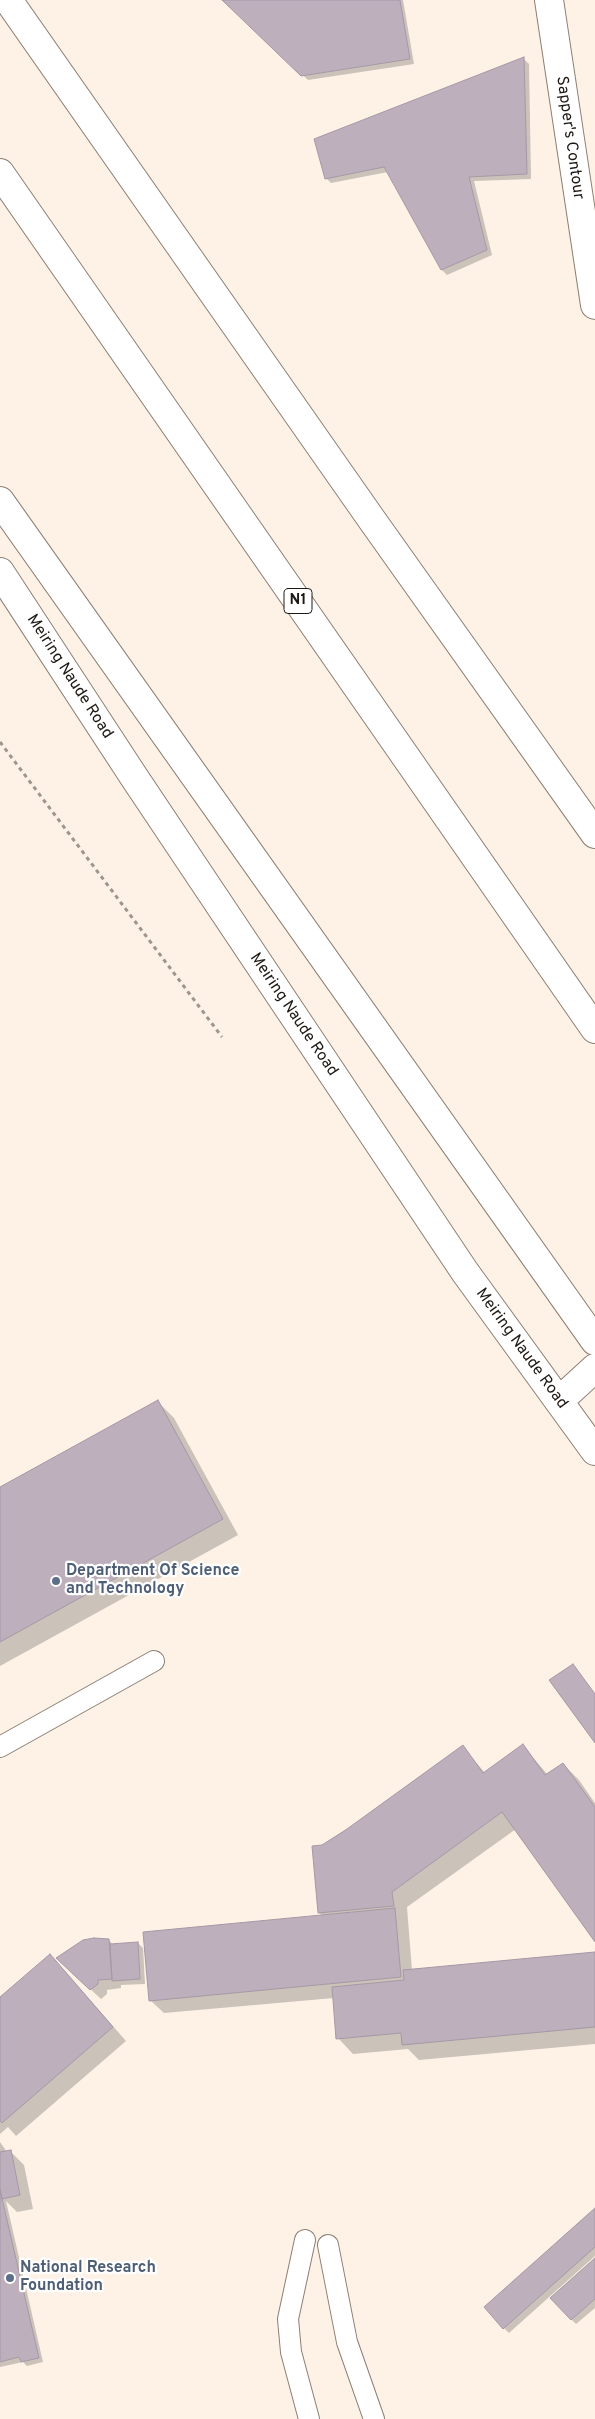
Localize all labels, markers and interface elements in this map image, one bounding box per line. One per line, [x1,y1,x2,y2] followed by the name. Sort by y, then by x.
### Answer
[551,75,587,201] street label: Sapper's Contour
[284,588,312,614] road number: N1
[22,611,116,743] street label: Meiring Naude Road
[245,950,341,1080] street label: Meiring Naude Road
[471,1285,571,1413] street label: Meiring Naude Road
[66,1562,239,1600] place label: Department Of Science and Technology
[50,1575,62,1587] marker: Department Of Science and Technology
[20,2259,156,2297] place label: National Research Foundation
[4,2272,16,2284] marker: National Research Foundation

